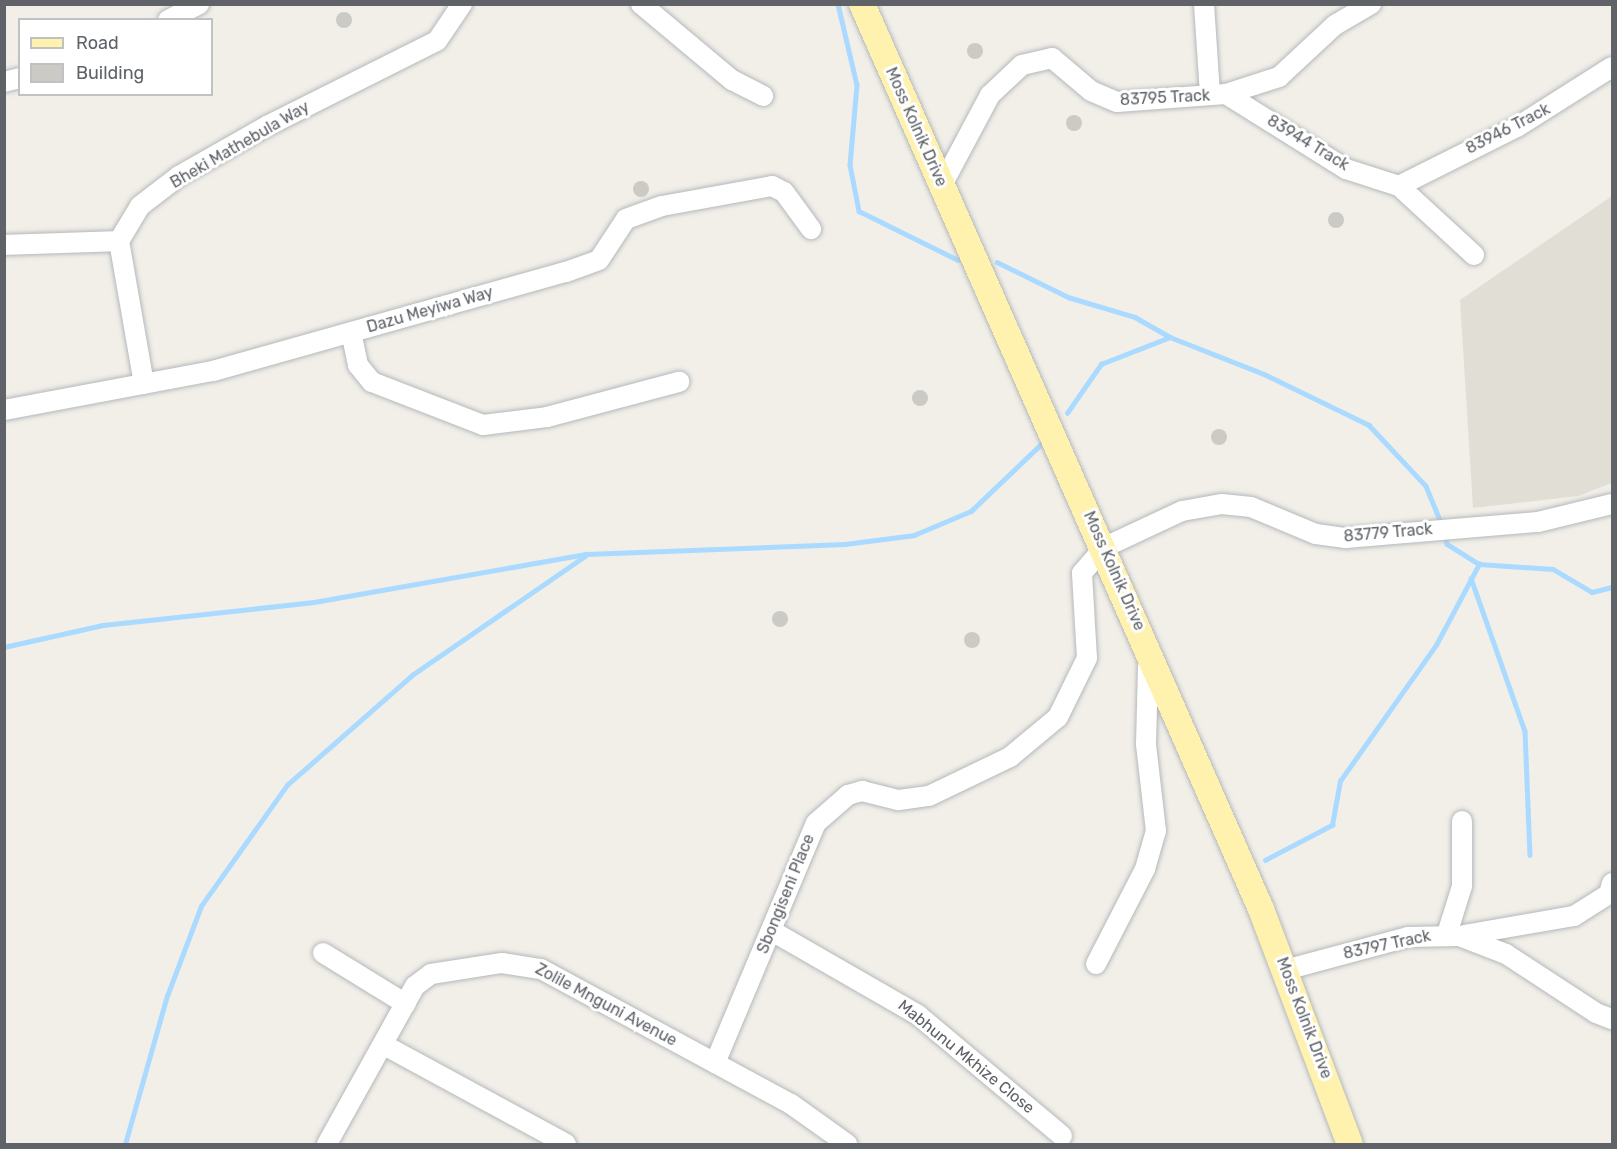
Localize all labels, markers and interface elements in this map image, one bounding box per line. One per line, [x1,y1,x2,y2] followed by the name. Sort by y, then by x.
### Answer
[18,18,213,96] legend
[76,32,119,54] text: Road
[76,62,144,84] text: Building
[881,64,951,190] street label: Moss Kolnik Drive
[1119,86,1211,110] street label: 83795 Track
[167,97,313,193] street label: Bheki Mathebula Way
[1462,99,1554,159] street label: 83946 Track
[1263,111,1353,175] street label: 83944 Track
[364,283,496,337] street label: Dazu Meyiwa Way
[1079,508,1149,634] street label: Moss Kolnik Drive
[1343,520,1433,546] street label: 83779 Track
[753,831,819,957] street label: Sbongiseni Place
[1341,926,1433,964] street label: 83797 Track
[1272,955,1336,1081] street label: Moss Kolnik Drive
[532,959,680,1051] street label: Zolile Mnguni Avenue
[894,996,1038,1118] street label: Mabhunu Mkhize Close

